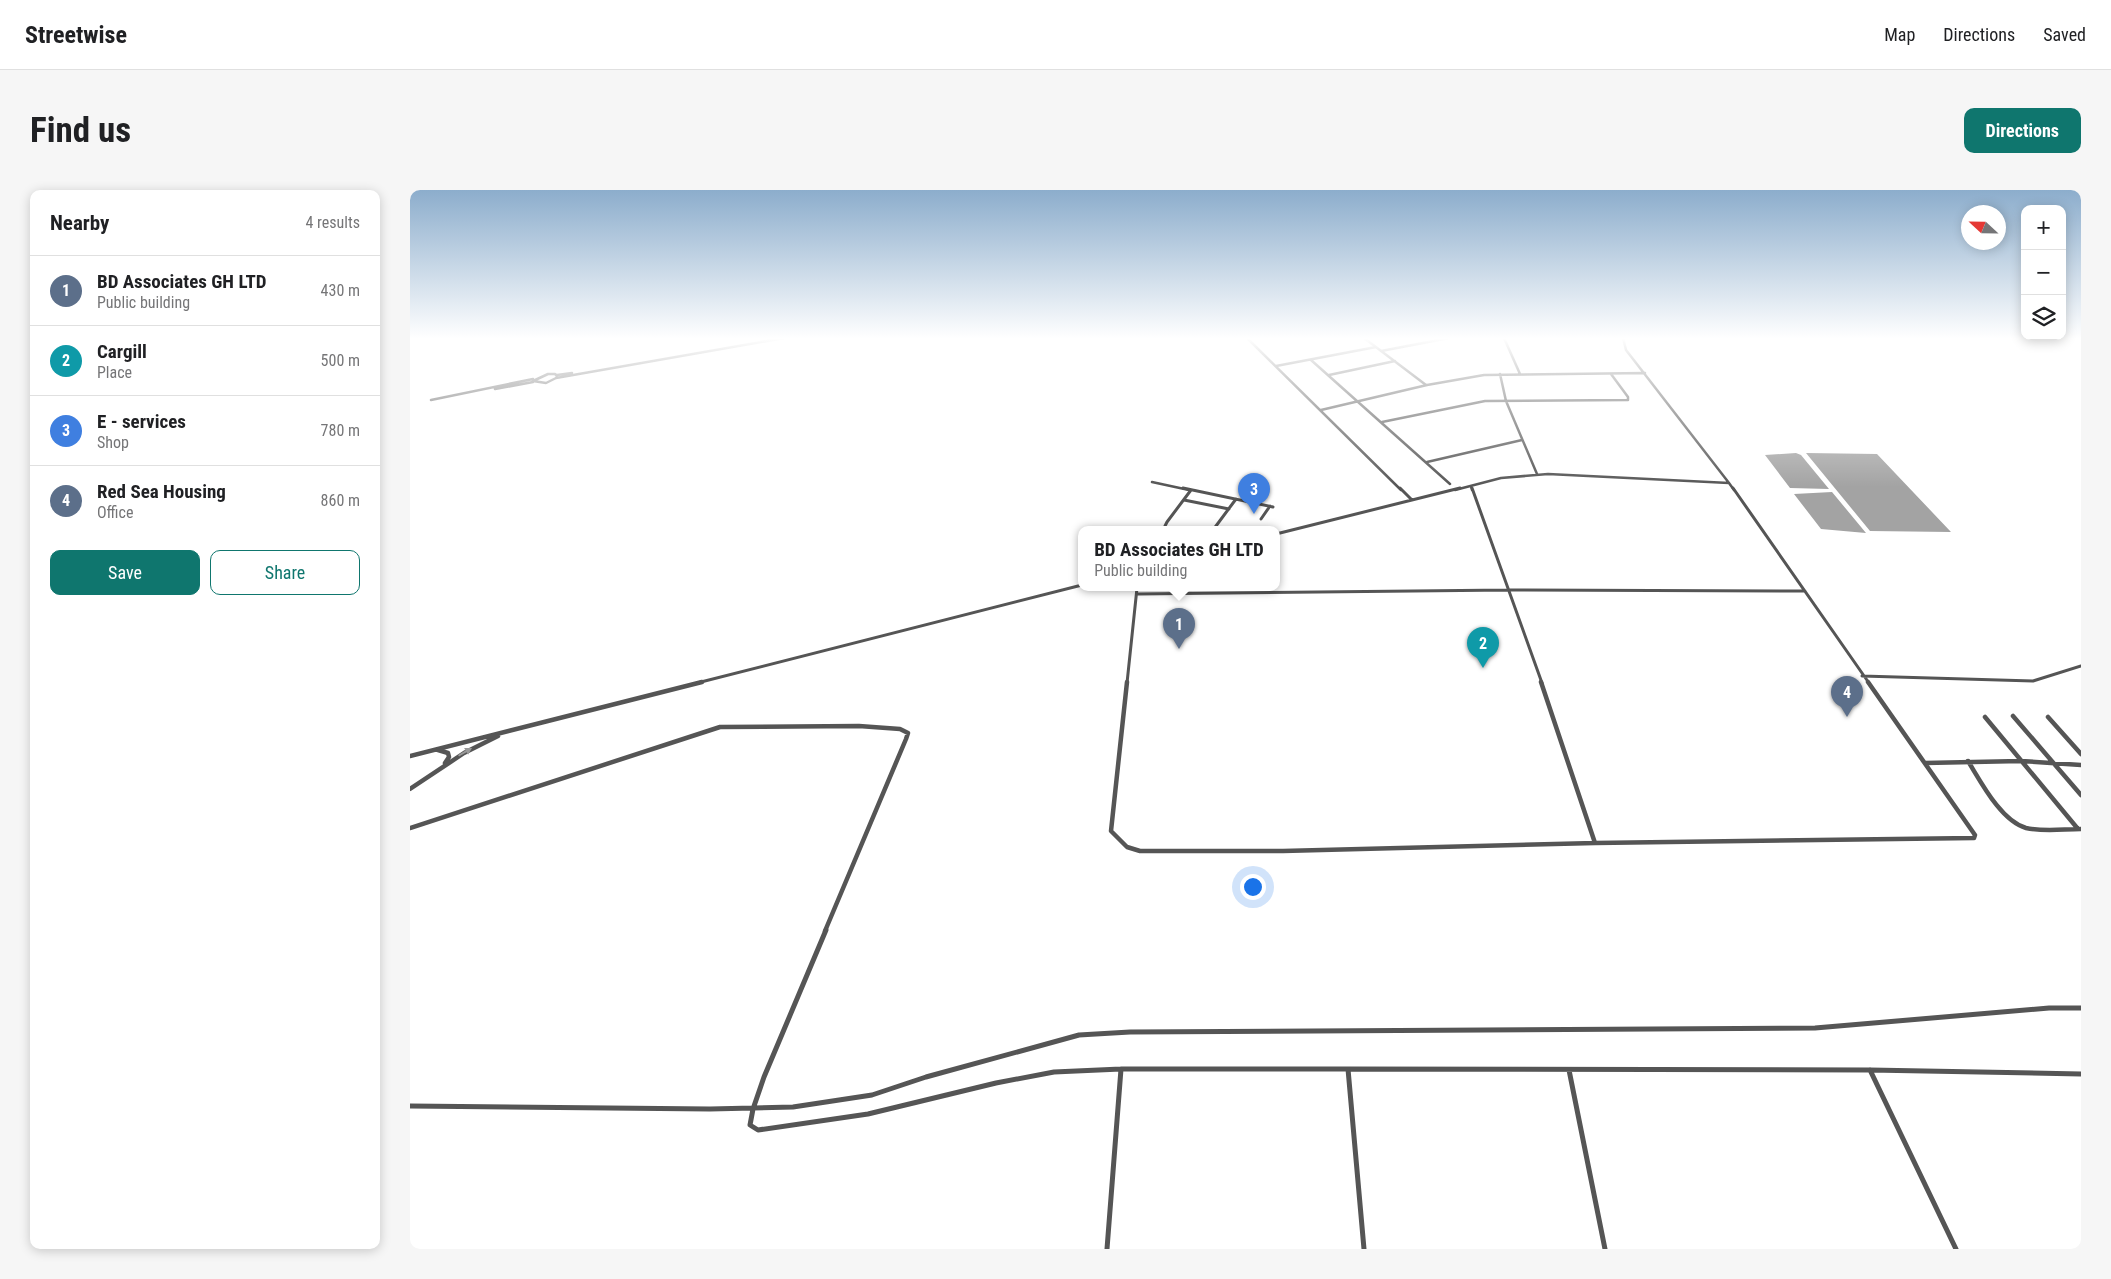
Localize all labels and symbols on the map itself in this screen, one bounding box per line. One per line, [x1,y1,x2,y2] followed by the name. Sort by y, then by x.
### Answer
[1961,205,2006,250] north arrow
[1238,473,1270,514] pin: 3
[1163,608,1195,649] pin: 1
[1467,627,1499,668] pin: 2
[1831,676,1863,717] pin: 4
[459,748,472,757] one-way arrow
[1240,874,1266,900] your location

